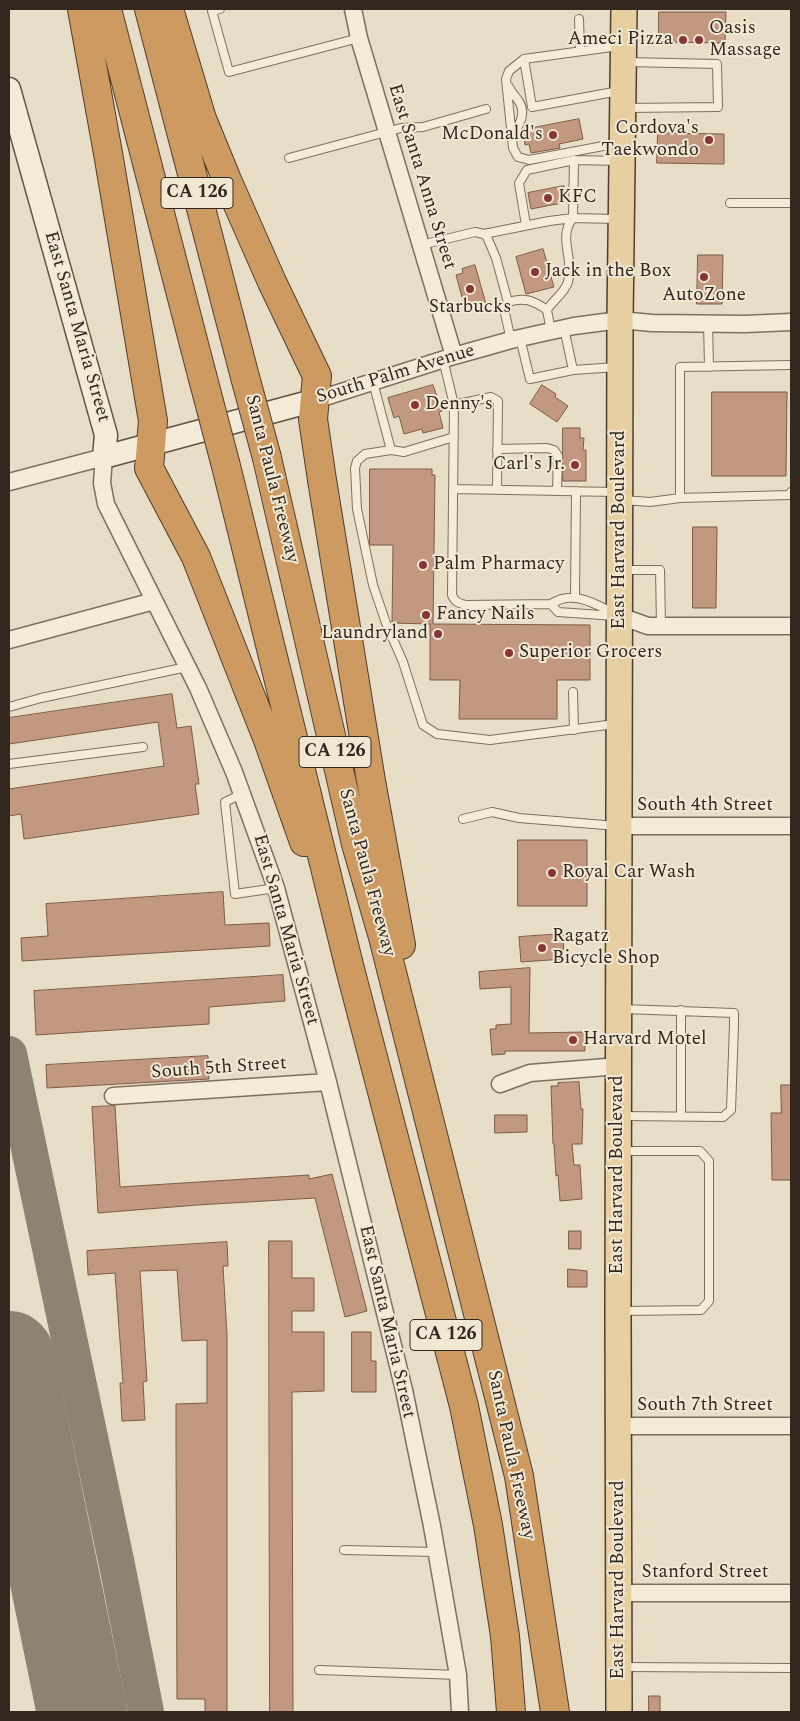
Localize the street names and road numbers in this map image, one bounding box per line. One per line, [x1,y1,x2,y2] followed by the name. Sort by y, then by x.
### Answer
[382,81,460,273] street label: East Santa Anna Street
[161,178,233,208] road number: CA 126
[38,229,114,425] street label: East Santa Maria Street
[314,340,478,410] street label: South Palm Avenue
[239,393,303,565] street label: Santa Paula Freeway
[609,430,631,630] street label: East Harvard Boulevard
[299,736,371,768] road number: CA 126
[333,787,399,959] street label: Santa Paula Freeway
[637,795,773,817] street label: South 4th Street
[247,832,323,1028] street label: East Santa Maria Street
[150,1053,288,1085] street label: South 5th Street
[607,1075,629,1275] street label: East Harvard Boulevard
[353,1223,419,1421] street label: East Santa Maria Street
[410,1320,482,1350] road number: CA 126
[481,1368,539,1542] street label: Santa Paula Freeway
[637,1395,773,1417] street label: South 7th Street
[608,1480,630,1680] street label: East Harvard Boulevard
[642,1562,768,1584] street label: Stanford Street

